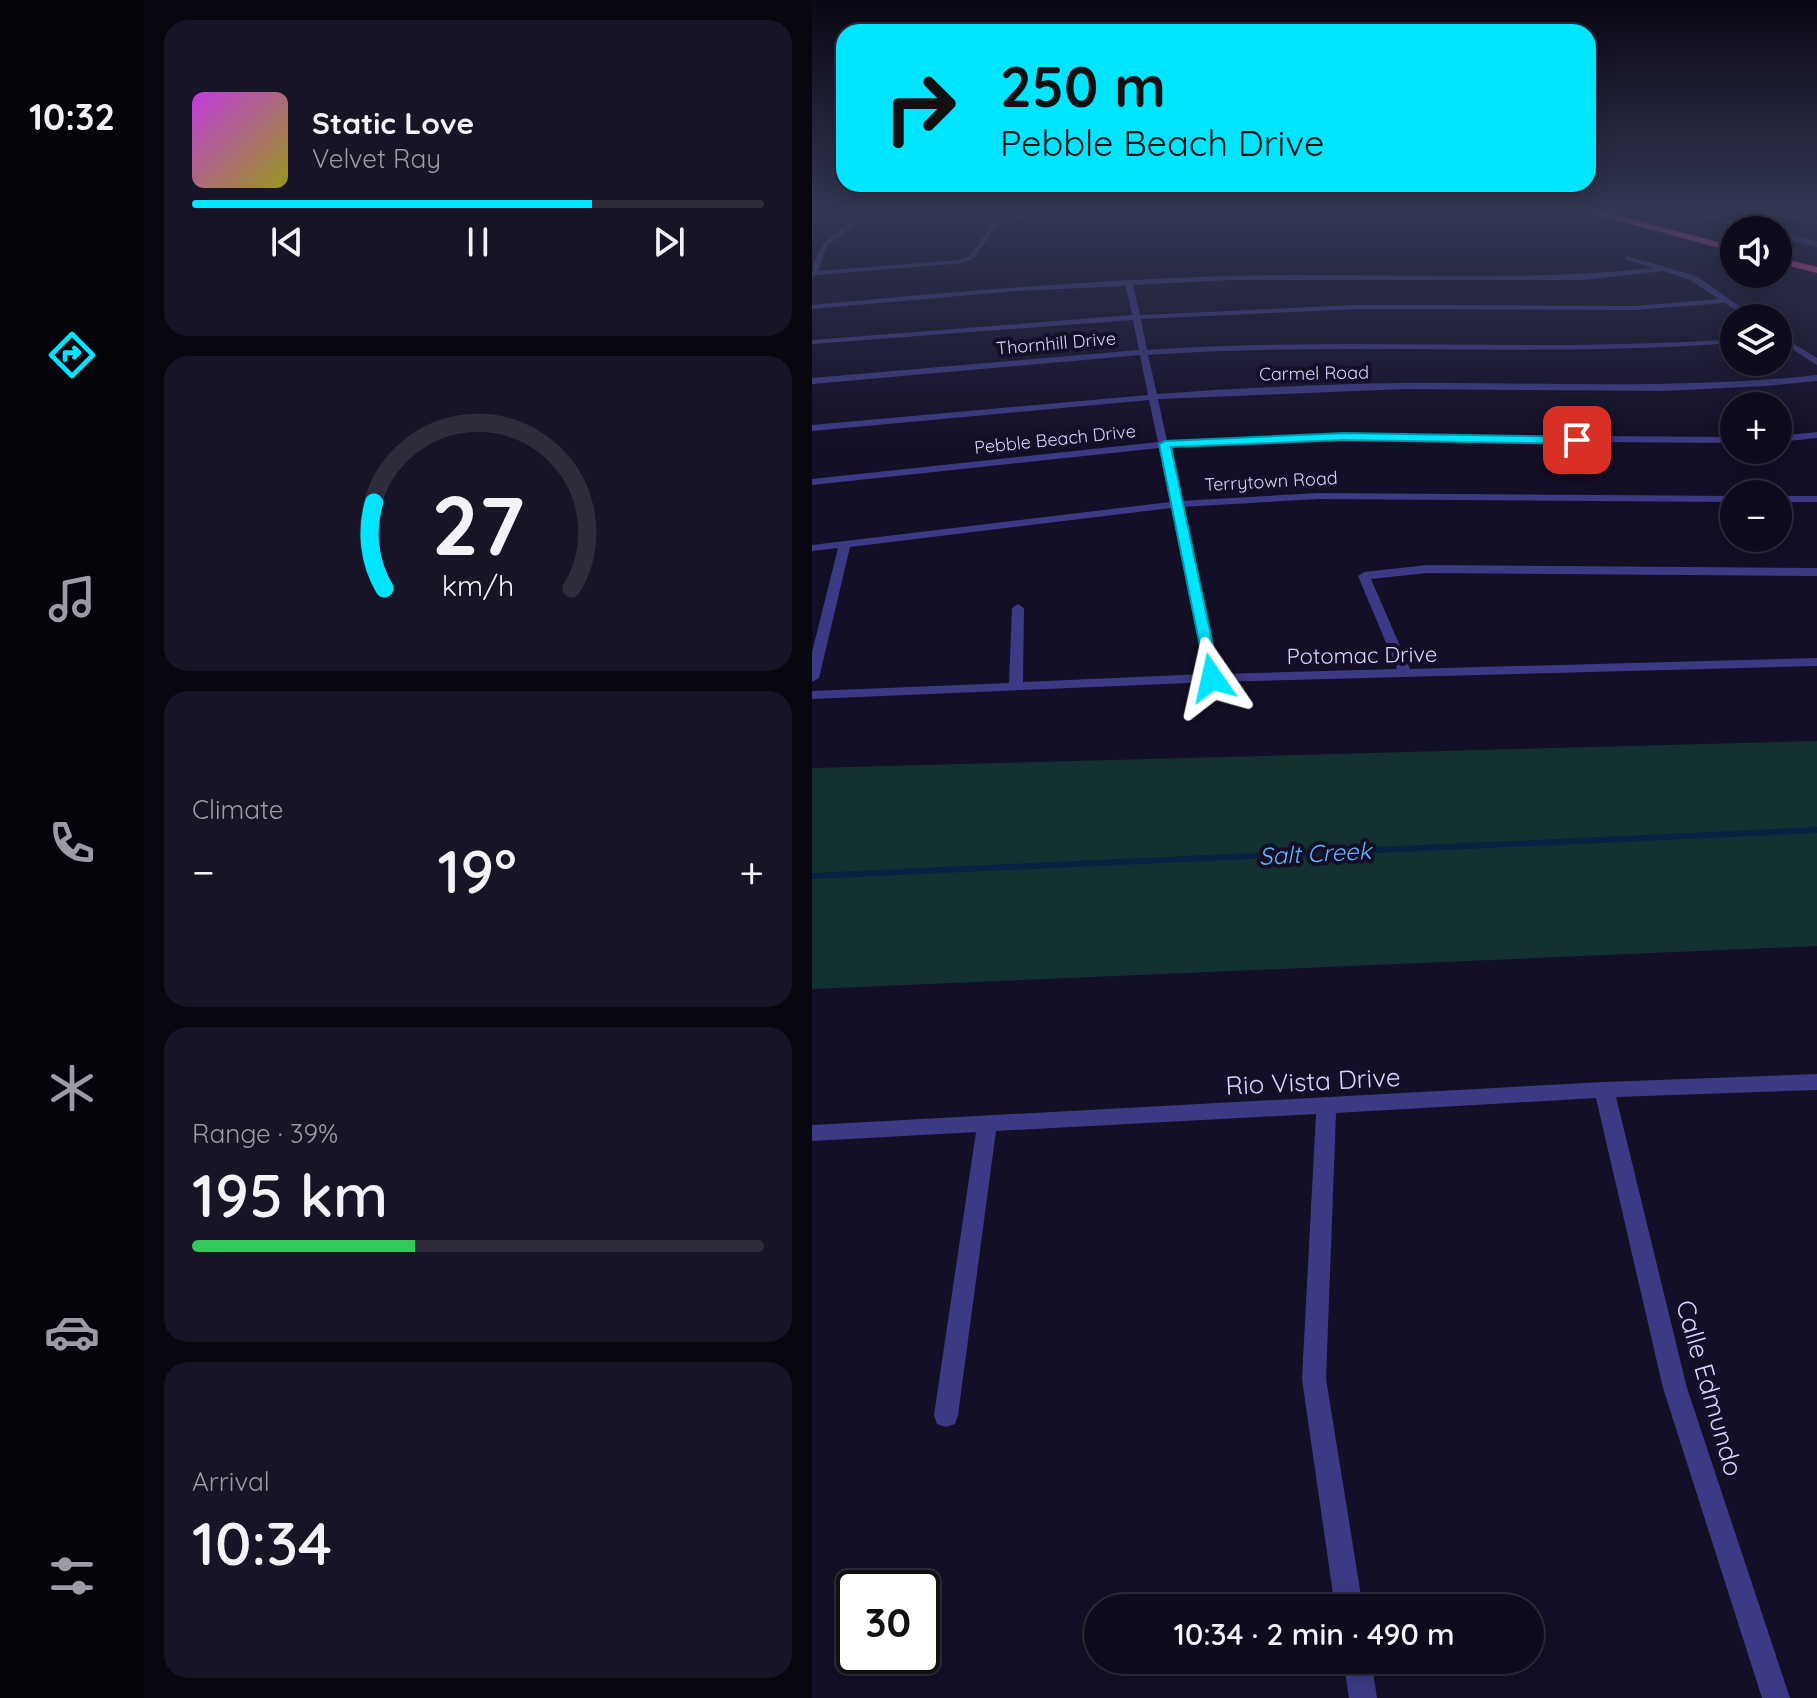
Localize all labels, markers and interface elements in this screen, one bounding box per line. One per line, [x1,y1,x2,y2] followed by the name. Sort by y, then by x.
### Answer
[1000,51,1166,121] text: 250 m
[868,56,972,160] icon: right
[29,94,115,139] text: 10:32
[312,104,474,142] text: Static Love
[1000,120,1324,165] text: Pebble Beach Drive
[312,142,441,175] text: Velvet Ray
[1720,216,1792,552] map controls
[1720,216,1792,288] button: sound
[265,220,309,264] icon: previous
[456,220,500,264] icon: pause
[647,220,691,264] icon: next
[1720,304,1792,376] button: layers
[995,326,1117,360] street label: Thornhill Drive
[44,327,100,383] icon: directions
[1259,361,1369,385] street label: Carmel Road
[1720,392,1792,464] button: +
[1543,406,1611,474] pin
[1555,418,1599,462] icon: arrive
[973,419,1137,459] street label: Pebble Beach Drive
[1204,466,1338,496] street label: Terrytown Road
[431,472,525,576] text: 27
[1720,480,1792,552] button: −
[442,568,514,604] text: km/h
[44,571,100,627] icon: music
[1170,636,1254,720] position arrow
[1286,640,1438,670] street label: Potomac Drive
[192,793,283,826] text: Climate
[44,815,100,871] icon: phone
[437,833,517,908] text: 19°
[1258,835,1374,871] water label: Salt Creek
[192,844,215,899] text: −
[739,844,764,899] text: +
[44,1060,100,1116] icon: climate
[1225,1060,1401,1102] street label: Rio Vista Drive
[192,1117,338,1150] text: Range · 39%
[192,1157,388,1232] text: 195 km
[1669,1296,1751,1480] street label: Calle Edmundo
[44,1304,100,1360] icon: car
[192,1465,270,1498] text: Arrival
[192,1505,332,1580] text: 10:34
[44,1548,100,1604] icon: filters
[836,1570,940,1674] speed limit sign: 30
[1173,1615,1455,1653] text: 10:34 · 2 min · 490 m

